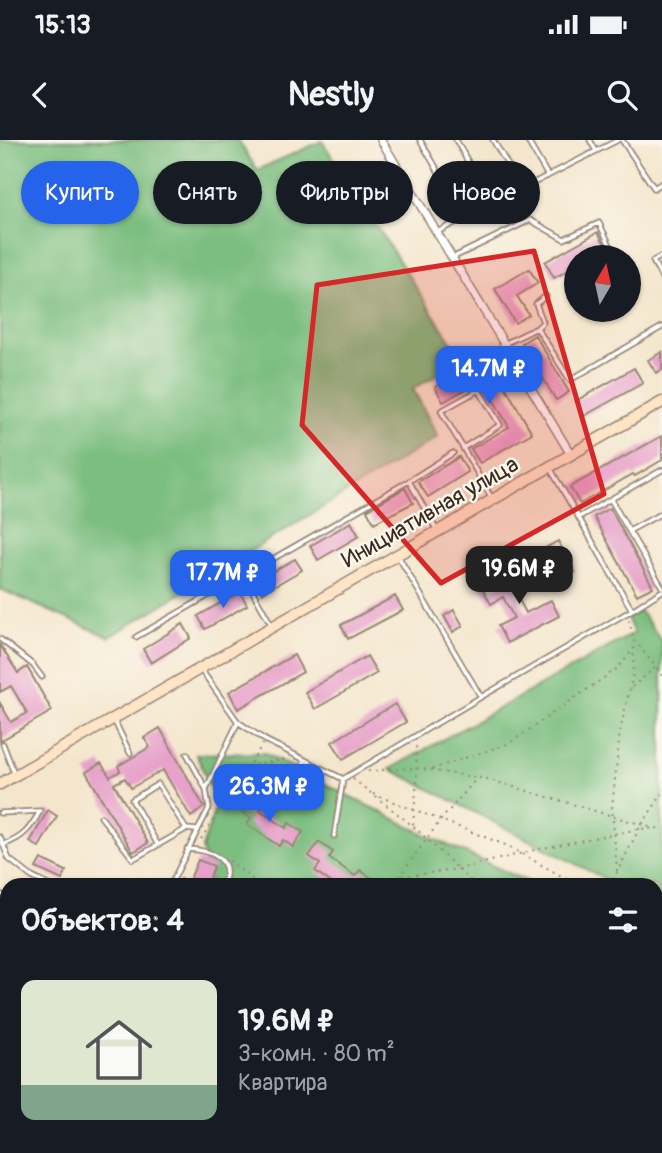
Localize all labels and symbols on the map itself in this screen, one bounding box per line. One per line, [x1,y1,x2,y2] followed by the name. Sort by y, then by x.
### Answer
[564,245,640,322] north arrow
[424,346,554,406] pin: 14.7M ₽
[336,450,524,574] street label: Инициативная улица
[454,546,584,606] pin: 19.6M ₽
[158,550,288,610] pin: 17.7M ₽
[204,764,334,824] pin: 26.3M ₽

